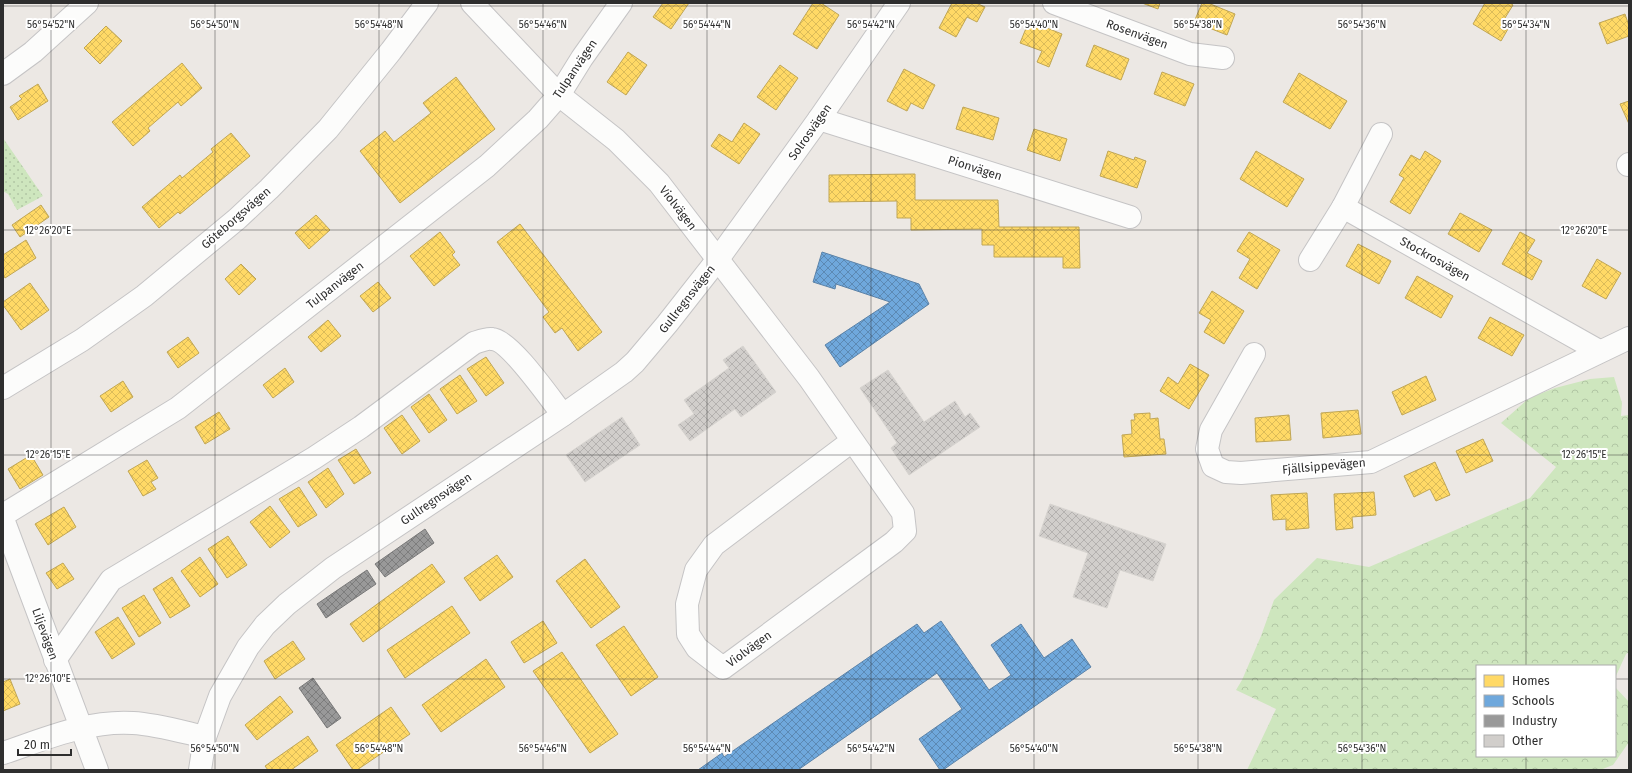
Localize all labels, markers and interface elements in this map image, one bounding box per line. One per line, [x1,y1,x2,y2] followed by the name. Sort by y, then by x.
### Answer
[1104,16,1170,52] street label: Rosenvägen
[27,19,75,31] text: 56°54'52"N
[191,19,239,31] text: 56°54'50"N
[355,19,403,31] text: 56°54'48"N
[519,19,567,31] text: 56°54'46"N
[683,19,731,31] text: 56°54'44"N
[847,19,895,31] text: 56°54'42"N
[1010,19,1058,31] text: 56°54'40"N
[1174,19,1222,31] text: 56°54'38"N
[1338,19,1386,31] text: 56°54'36"N
[1502,19,1550,31] text: 56°54'34"N
[550,37,600,101] street label: Tulpanvägen
[785,101,835,163] street label: Solrosvägen
[946,153,1004,183] street label: Pionvägen
[656,183,700,233] street label: Violvägen
[199,184,273,252] street label: Göteborgsvägen
[25,225,71,237] text: 12°26'20"E
[1561,225,1607,237] text: 12°26'20"E
[1397,234,1473,284] street label: Stockrosvägen
[304,258,366,312] street label: Tulpanvägen
[656,262,718,336] street label: Gullregnsvägen
[25,449,71,461] text: 12°26'15"E
[1561,449,1607,461] text: 12°26'15"E
[1282,455,1366,477] street label: Fjällsippevägen
[398,470,474,528] street label: Gullregnsvägen
[29,606,61,662] street label: Liljevägen
[724,628,774,670] street label: Violvägen
[1476,665,1616,757] legend
[25,673,71,685] text: 12°26'10"E
[1512,674,1550,688] text: Homes
[1512,694,1555,708] text: Schools
[1512,714,1557,728] text: Industry
[18,731,71,757] scale bar
[1512,734,1543,748] text: Other
[24,738,50,752] text: 20 m
[191,743,239,755] text: 56°54'50"N
[355,743,403,755] text: 56°54'48"N
[519,743,567,755] text: 56°54'46"N
[683,743,731,755] text: 56°54'44"N
[847,743,895,755] text: 56°54'42"N
[1010,743,1058,755] text: 56°54'40"N
[1174,743,1222,755] text: 56°54'38"N
[1338,743,1386,755] text: 56°54'36"N

